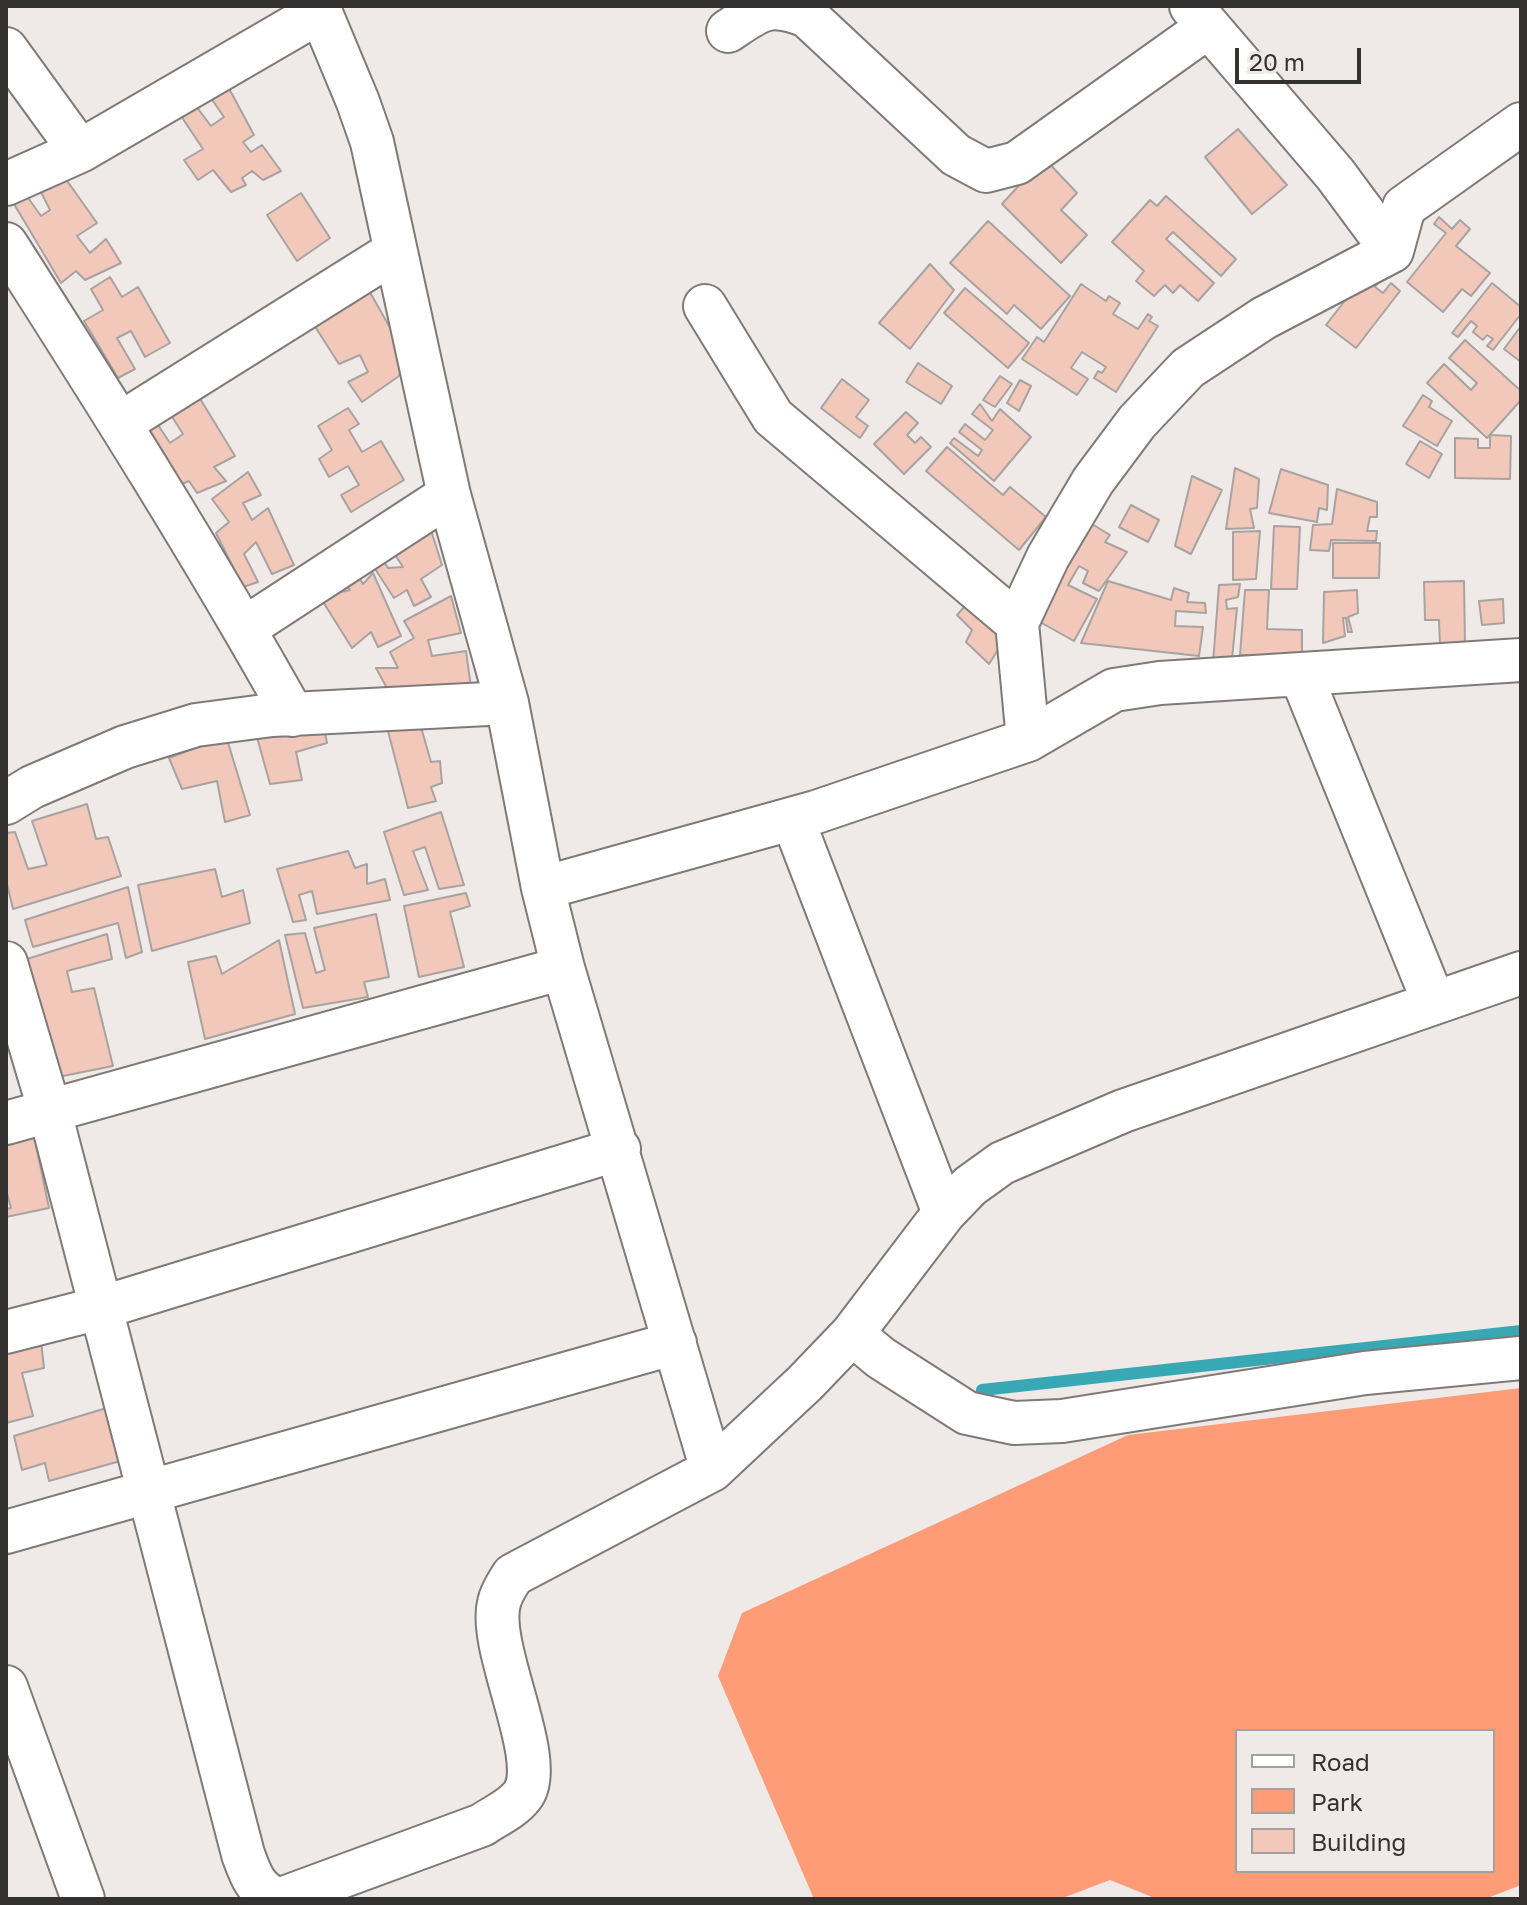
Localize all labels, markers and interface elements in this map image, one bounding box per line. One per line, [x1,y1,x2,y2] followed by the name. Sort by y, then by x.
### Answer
[1239,32,1365,82] scale bar
[1249,47,1305,76] text: 20 m
[1235,1729,1495,1873] legend
[1311,1747,1370,1776] text: Road
[1311,1787,1363,1816] text: Park
[1311,1827,1406,1856] text: Building

